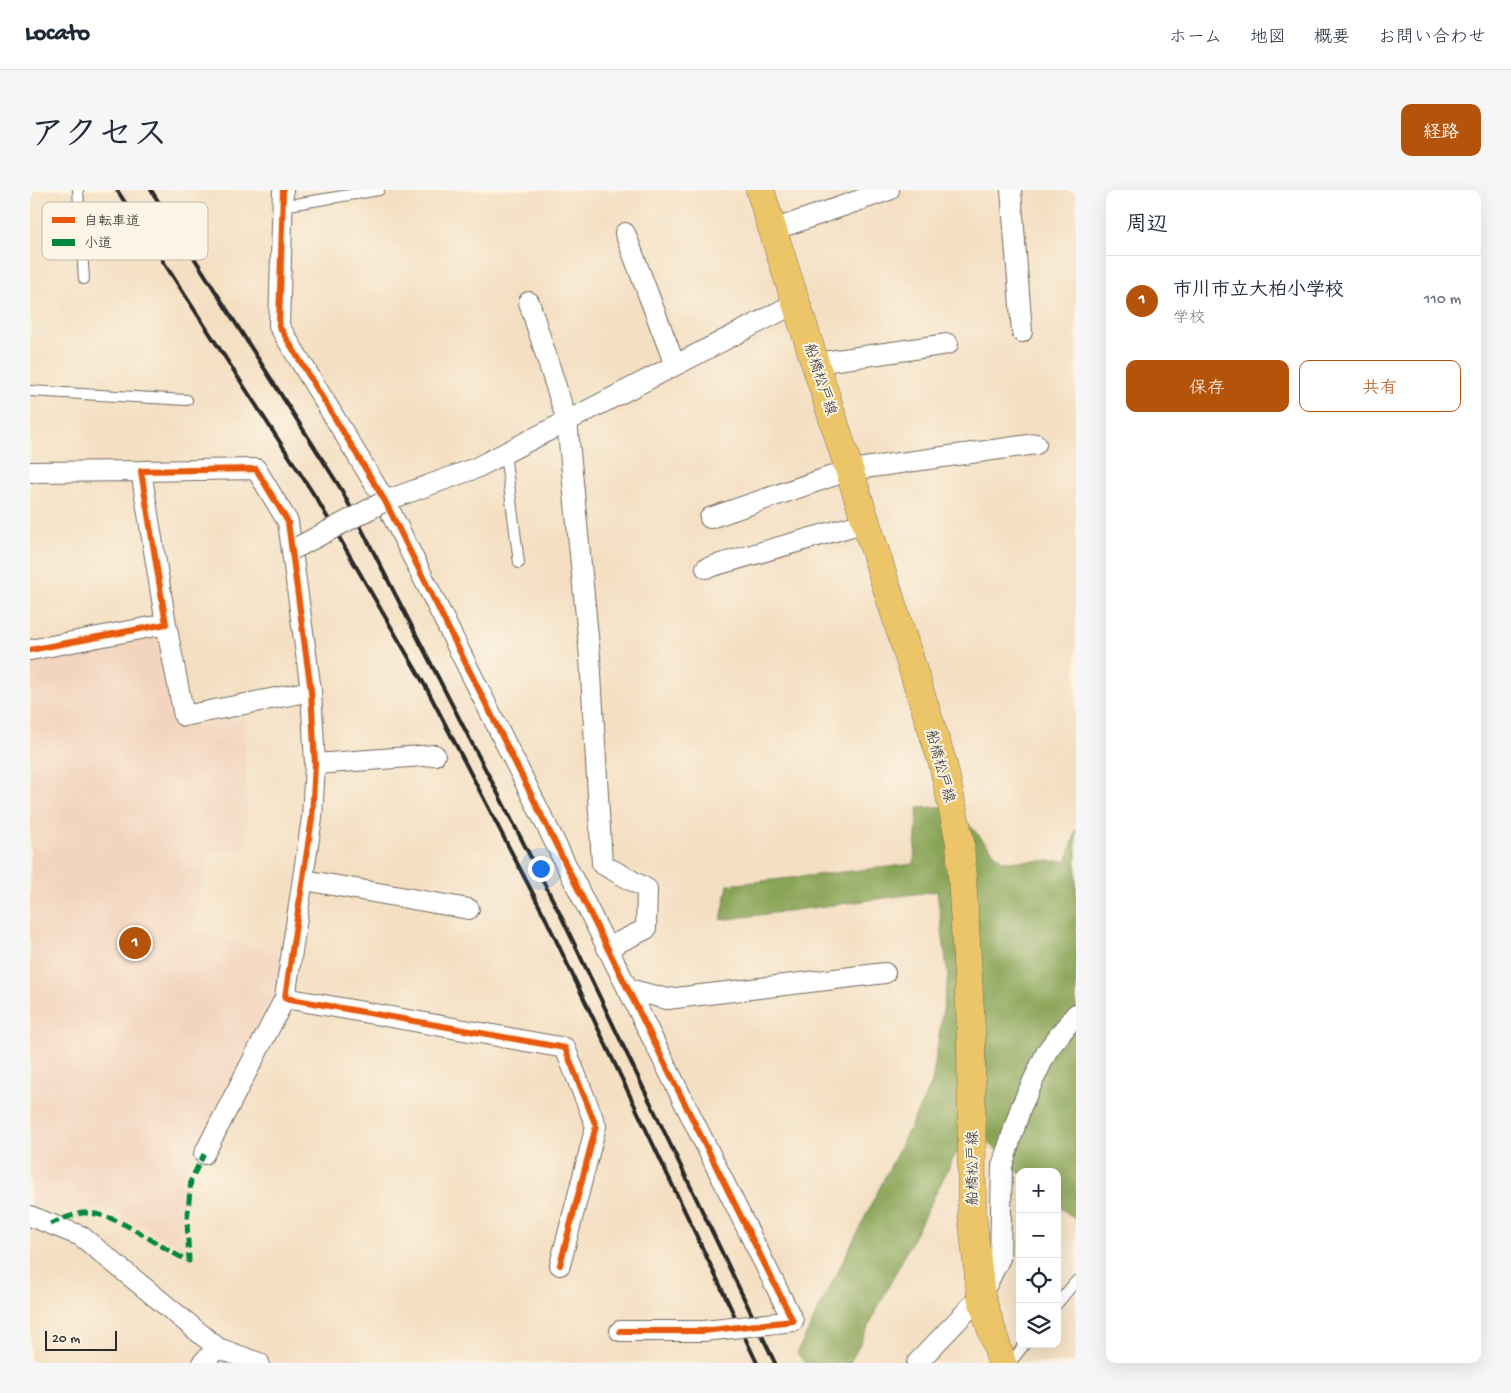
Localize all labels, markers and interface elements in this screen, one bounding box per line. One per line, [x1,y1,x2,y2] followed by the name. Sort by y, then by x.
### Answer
[25,20,90,49] text: Locato
[1169,28,1222,49] text: ホーム
[1250,28,1286,49] text: 地図
[1314,28,1350,49] text: 概要
[1378,28,1486,49] text: お問い合わせ
[1401,104,1481,156] button: 経路
[30,117,168,158] text: アクセス
[42,202,208,260] legend
[84,214,140,231] text: 自転車道
[1126,214,1168,239] text: 周辺
[84,236,112,253] text: 小道
[1173,280,1344,303] text: 市川市立大柏小学校
[1139,291,1145,310] text: 1
[1424,291,1461,310] text: 110 m
[1173,310,1205,329] text: 学校
[799,341,840,418] street label: 船橋松戸線
[1126,360,1289,412] button: 保存
[1299,360,1461,412] button: 共有
[921,728,958,805] street label: 船橋松戸線
[528,856,554,882] your location
[119,924,151,962] pin: 1
[964,1130,983,1206] street label: 船橋松戸線
[1016,1168,1061,1348] map controls
[1016,1168,1061,1213] button: +
[1016,1213,1061,1258] button: −
[1016,1258,1061,1303] button: locate
[1016,1303,1061,1348] button: layers
[45,1328,118,1351] scale bar
[52,1331,80,1348] text: 20 m

